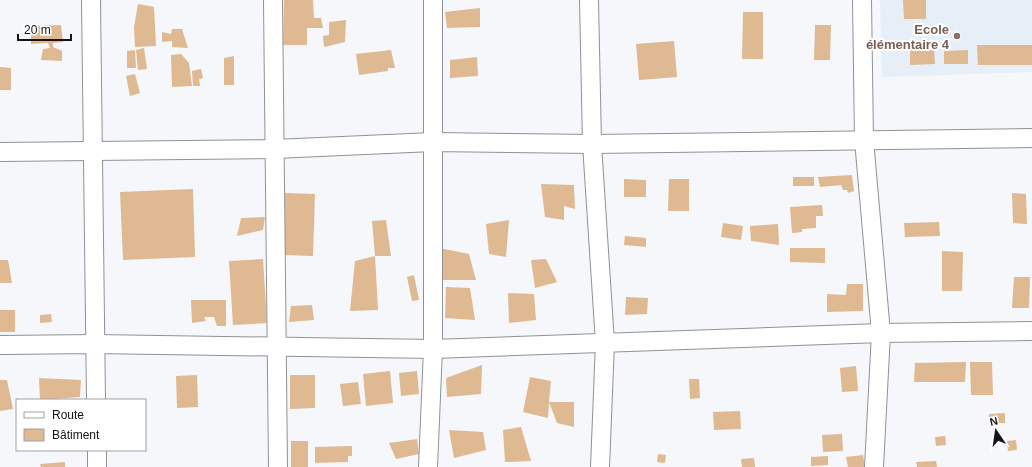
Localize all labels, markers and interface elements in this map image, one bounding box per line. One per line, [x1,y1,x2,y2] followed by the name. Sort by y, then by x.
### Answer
[18,16,71,42] scale bar
[866,22,950,52] place label: Ecole élémentaire 4
[24,23,51,37] text: 20 m
[952,31,962,41] marker: Ecole élémentaire 4
[16,399,146,451] legend
[52,408,84,422] text: Route
[976,411,1016,451] north arrow
[989,415,999,428] text: N
[52,428,100,442] text: Bâtiment

